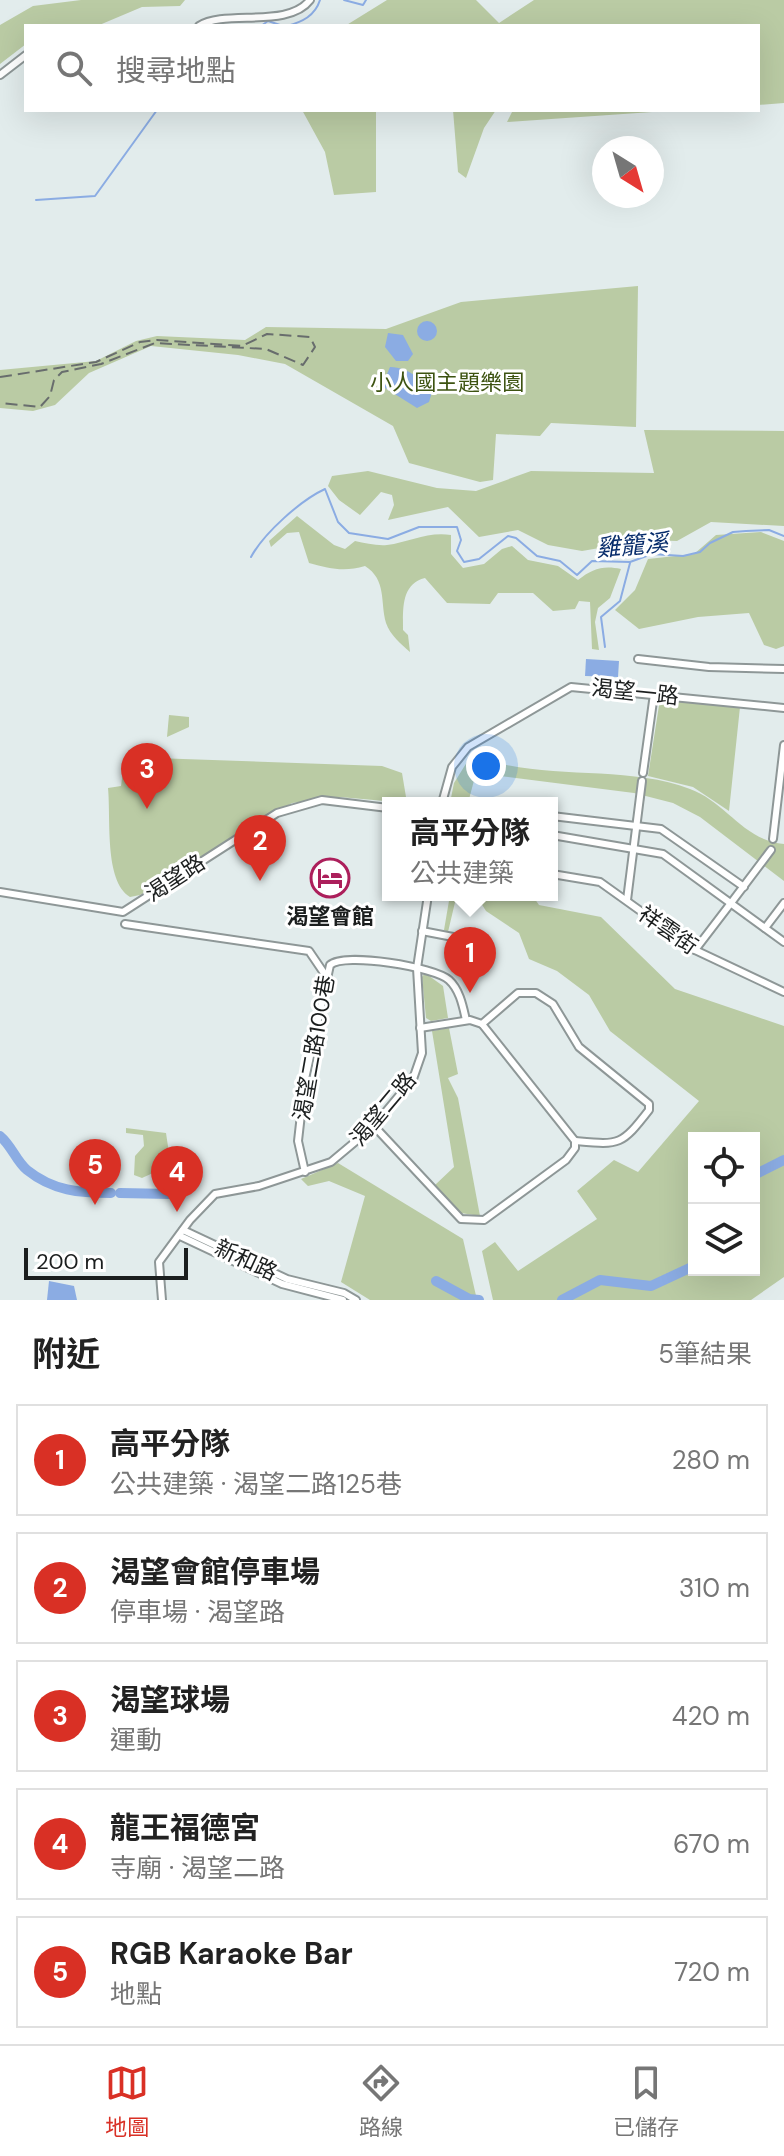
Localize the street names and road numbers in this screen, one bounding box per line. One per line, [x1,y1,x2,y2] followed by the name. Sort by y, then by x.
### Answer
[590,673,680,711] street label: 渴望一路
[139,848,211,908] street label: 渴望路
[633,899,703,961] street label: 祥雲街
[287,973,341,1123] street label: 渴望二路100巷
[344,1066,422,1152] street label: 渴望二路
[210,1233,282,1287] street label: 新和路

